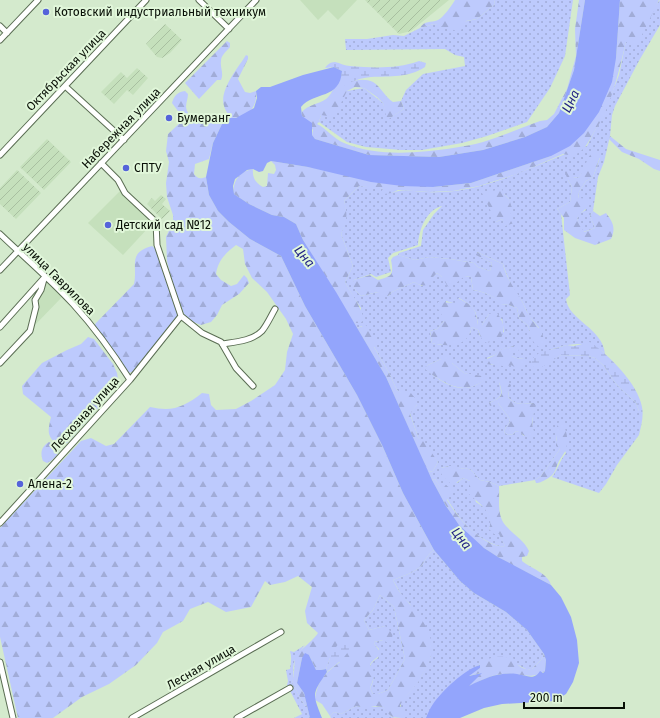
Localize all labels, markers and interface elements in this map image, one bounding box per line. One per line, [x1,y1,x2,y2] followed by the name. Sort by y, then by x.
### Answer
[54,5,266,19] place label: Котовский индустриальный техникум
[41,7,51,17] marker: Котовский индустриальный техникум
[23,26,109,114] street label: Октябрьская улица
[79,85,163,171] street label: Набережная улица
[559,87,582,115] water label: Цна
[177,111,231,125] place label: Бумеранг
[164,113,174,123] marker: Бумеранг
[134,161,162,175] place label: СПТУ
[121,163,131,173] marker: СПТУ
[115,218,211,232] place label: Детский сад №12
[103,220,113,230] marker: Детский сад №12
[20,240,98,318] street label: улица Гаврилова
[291,242,318,270] water label: Цна
[48,374,122,454] street label: Лесхозная улица
[28,477,72,491] place label: Алена-2
[15,479,25,489] marker: Алена-2
[448,524,475,552] water label: Цна
[164,642,238,692] street label: Лесная улица
[524,684,624,710] scale bar
[530,691,563,705] text: 200 m

